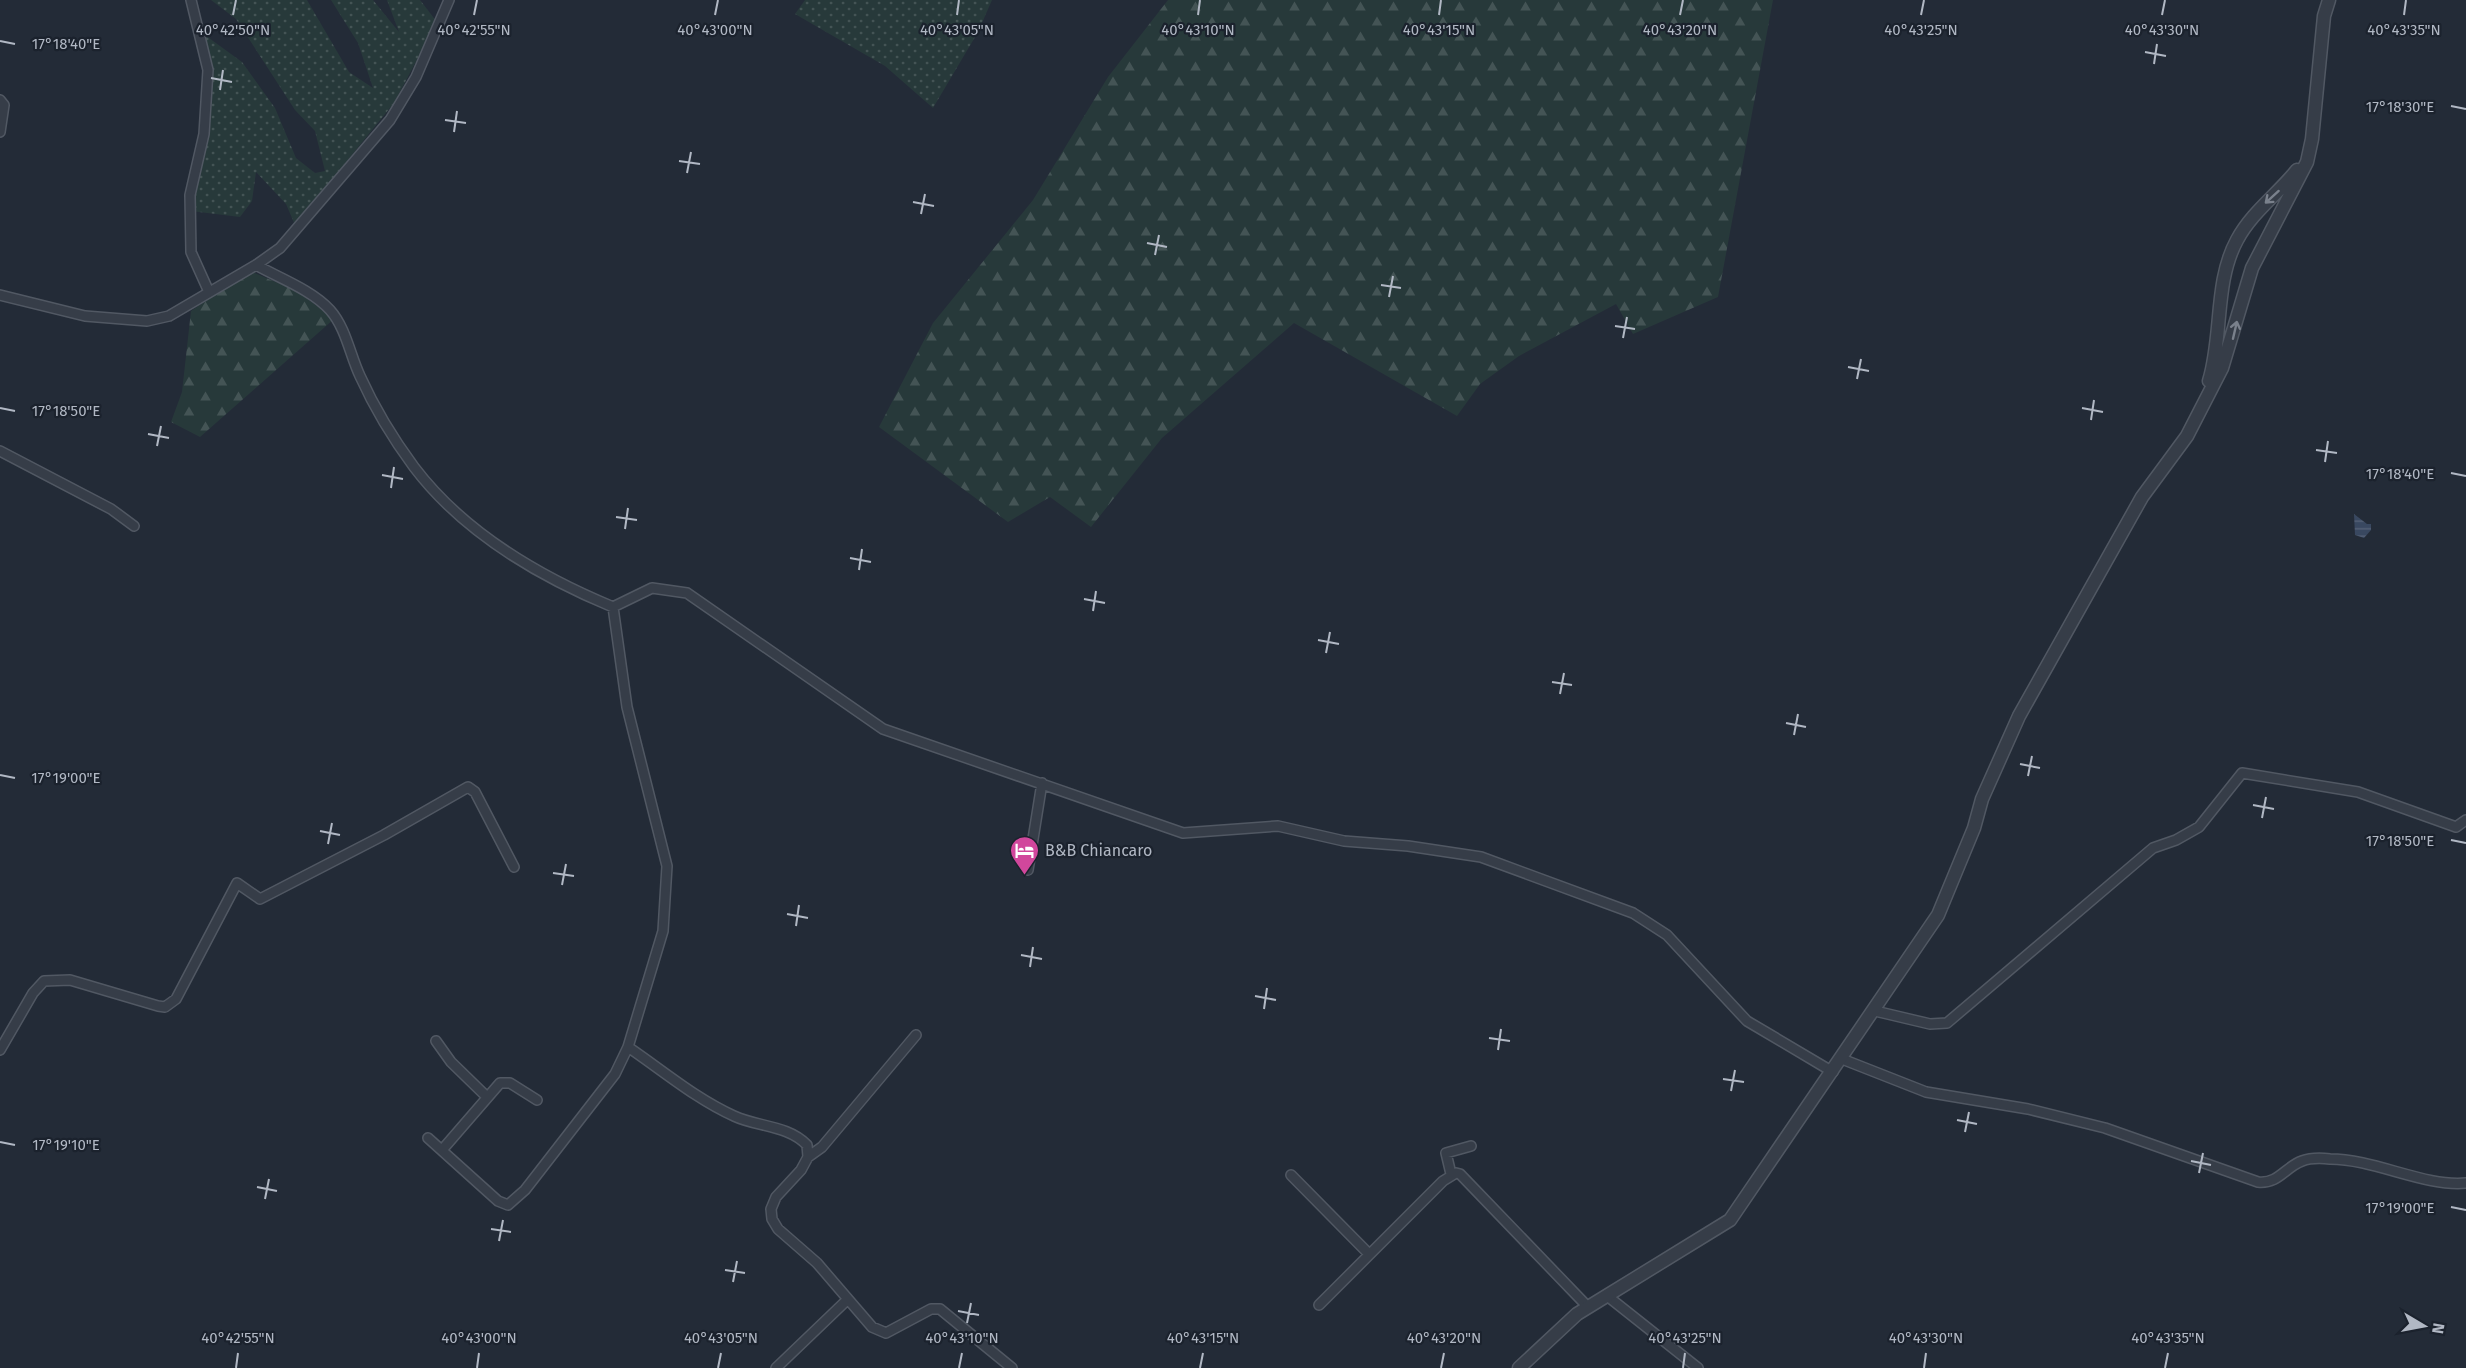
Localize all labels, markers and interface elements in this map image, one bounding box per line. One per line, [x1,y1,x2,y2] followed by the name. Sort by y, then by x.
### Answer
[196,21,270,39] text: 40°42'50"N
[437,21,511,39] text: 40°42'55"N
[677,21,753,39] text: 40°43'00"N
[920,21,994,39] text: 40°43'05"N
[1161,21,1235,39] text: 40°43'10"N
[1403,21,1475,39] text: 40°43'15"N
[1643,21,1717,39] text: 40°43'20"N
[1884,21,1958,39] text: 40°43'25"N
[2125,21,2199,39] text: 40°43'30"N
[2367,21,2441,39] text: 40°43'35"N
[32,35,100,53] text: 17°18'40"E
[2366,98,2434,116] text: 17°18'30"E
[2265,190,2280,204] one-way arrow
[2229,321,2241,340] one-way arrow
[32,402,100,420] text: 17°18'50"E
[2366,465,2434,483] text: 17°18'40"E
[31,769,101,787] text: 17°19'00"E
[2366,832,2434,850] text: 17°18'50"E
[1008,834,1040,876] hotel icon: B&B Chiancaro
[1045,841,1152,860] place label: B&B Chiancaro
[32,1136,100,1154] text: 17°19'10"E
[2365,1199,2435,1217] text: 17°19'00"E
[2394,1296,2454,1356] north arrow
[2428,1322,2449,1335] text: N
[201,1329,275,1347] text: 40°42'55"N
[441,1329,517,1347] text: 40°43'00"N
[684,1329,758,1347] text: 40°43'05"N
[925,1329,999,1347] text: 40°43'10"N
[1167,1329,1239,1347] text: 40°43'15"N
[1407,1329,1481,1347] text: 40°43'20"N
[1648,1329,1722,1347] text: 40°43'25"N
[1889,1329,1963,1347] text: 40°43'30"N
[2131,1329,2205,1347] text: 40°43'35"N

